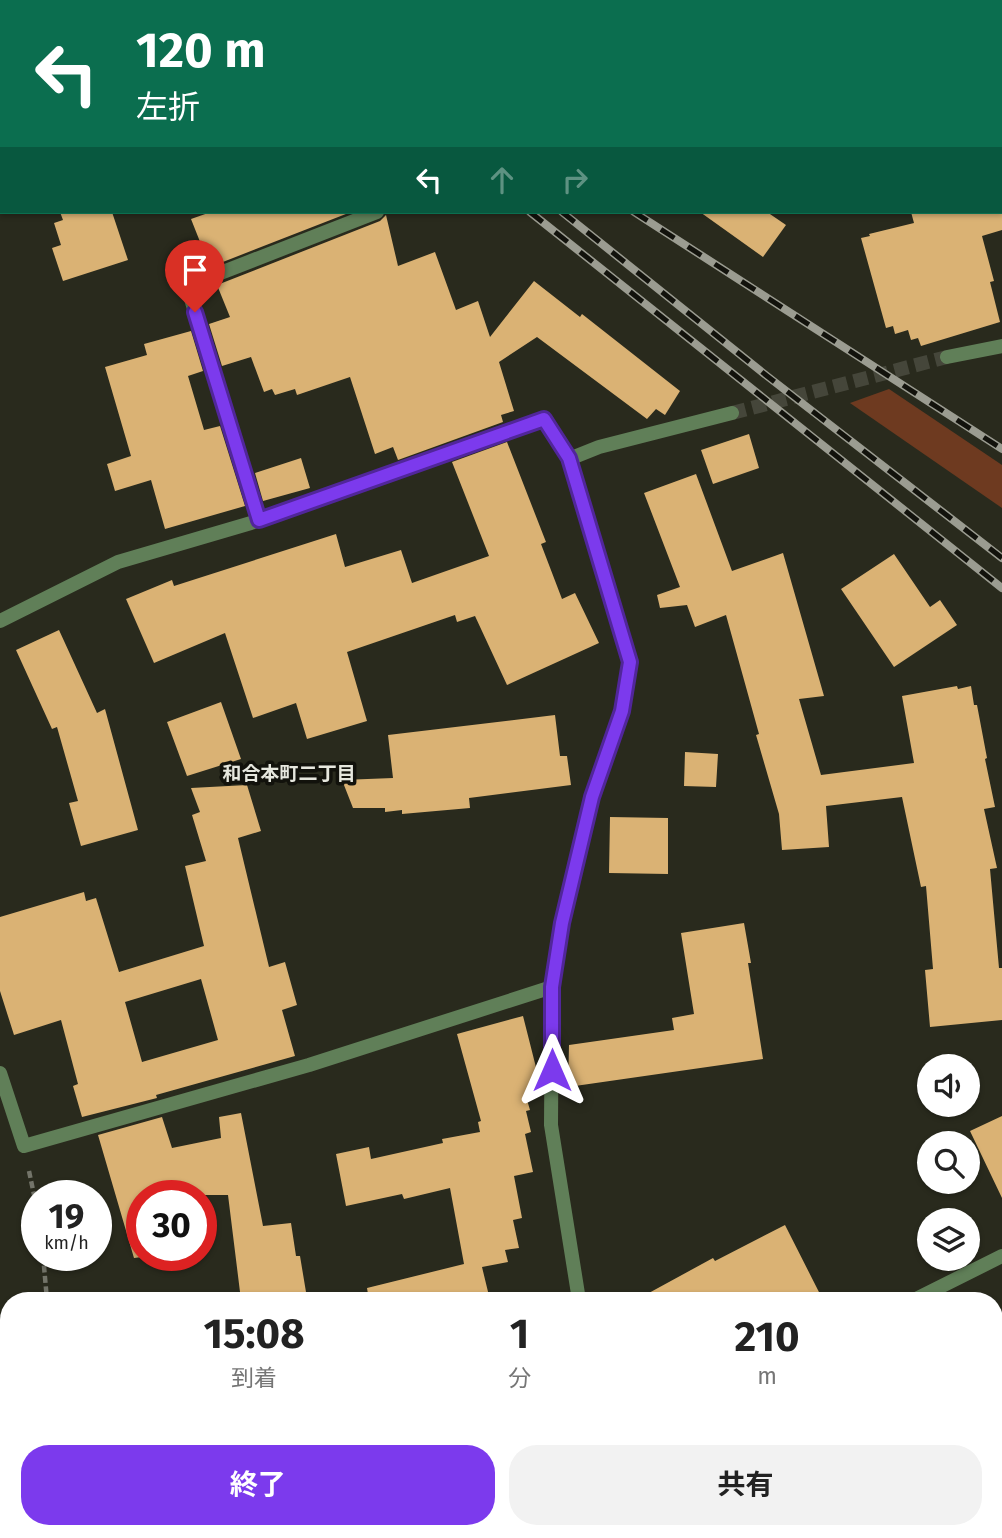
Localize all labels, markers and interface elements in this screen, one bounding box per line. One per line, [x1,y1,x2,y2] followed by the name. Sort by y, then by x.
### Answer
[136,21,266,80] text: 120 m
[21,28,112,119] icon: left
[136,88,200,126] text: 左折
[410,161,448,199] icon: left
[483,161,521,199] icon: ahead
[556,161,594,199] icon: right
[165,240,225,312] pin
[176,251,214,289] icon: arrive
[222,762,356,785] district label: 和合本町二丁目
[515,1033,589,1107] position arrow
[917,1054,980,1271] map controls
[917,1054,980,1117] button: sound
[917,1131,980,1194] button: search
[126,1180,217,1271] speed limit sign: 30
[49,1195,84,1237] text: 19
[917,1208,980,1271] button: layers
[44,1232,89,1254] text: km/h
[204,1309,305,1359] text: 15:08
[510,1309,529,1359] text: 1
[735,1312,799,1362] text: 210
[757,1362,777,1390] text: m
[231,1364,277,1392] text: 到着
[508,1364,531,1392] text: 分
[21,1445,495,1525] button: 終了
[509,1445,982,1525] button: 共有

